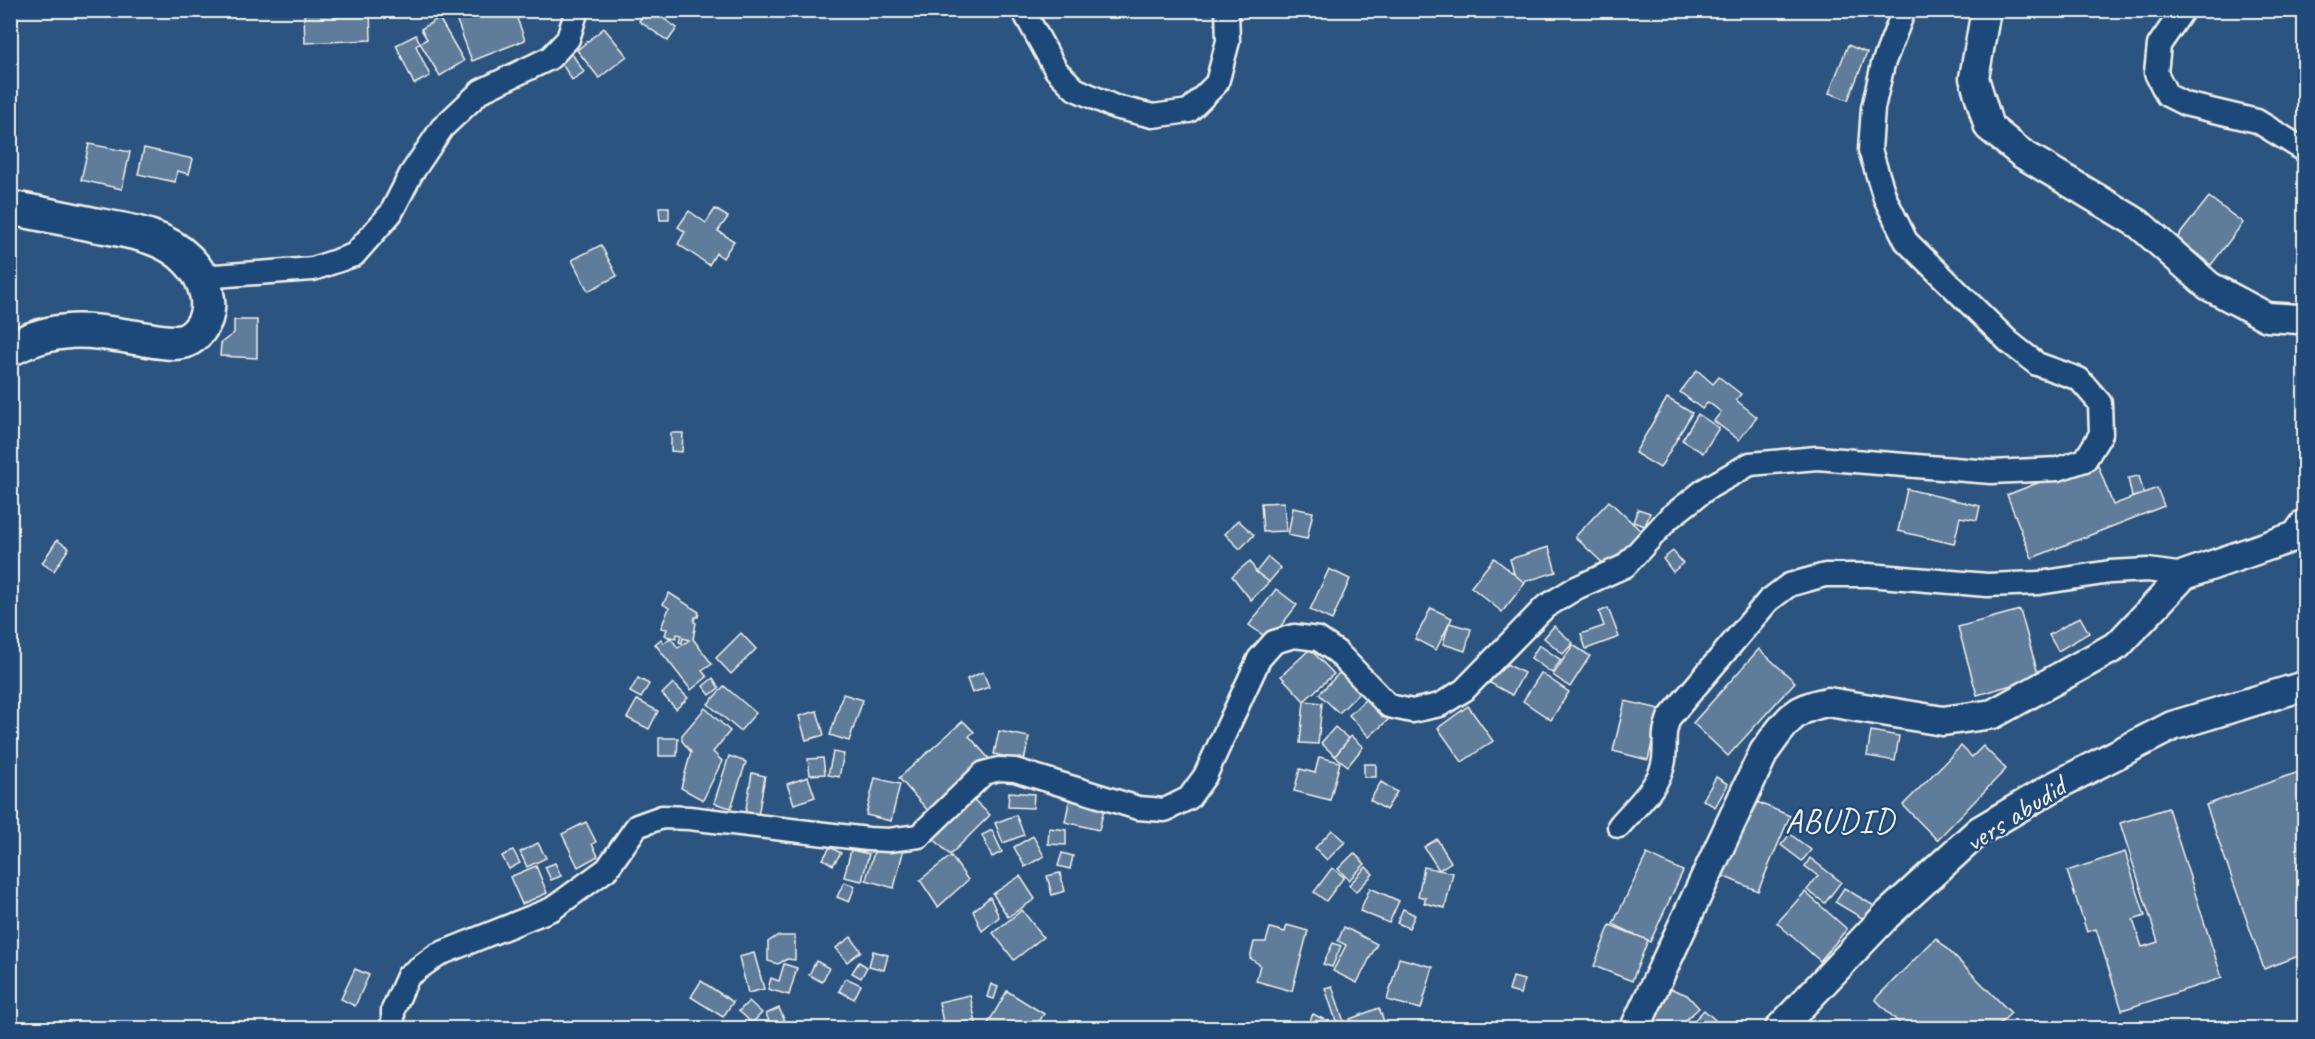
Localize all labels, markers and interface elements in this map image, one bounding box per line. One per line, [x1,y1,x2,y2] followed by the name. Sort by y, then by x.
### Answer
[1957,765,2076,861] street label: vers abudid
[1785,800,1896,842] district label: ABUDID

